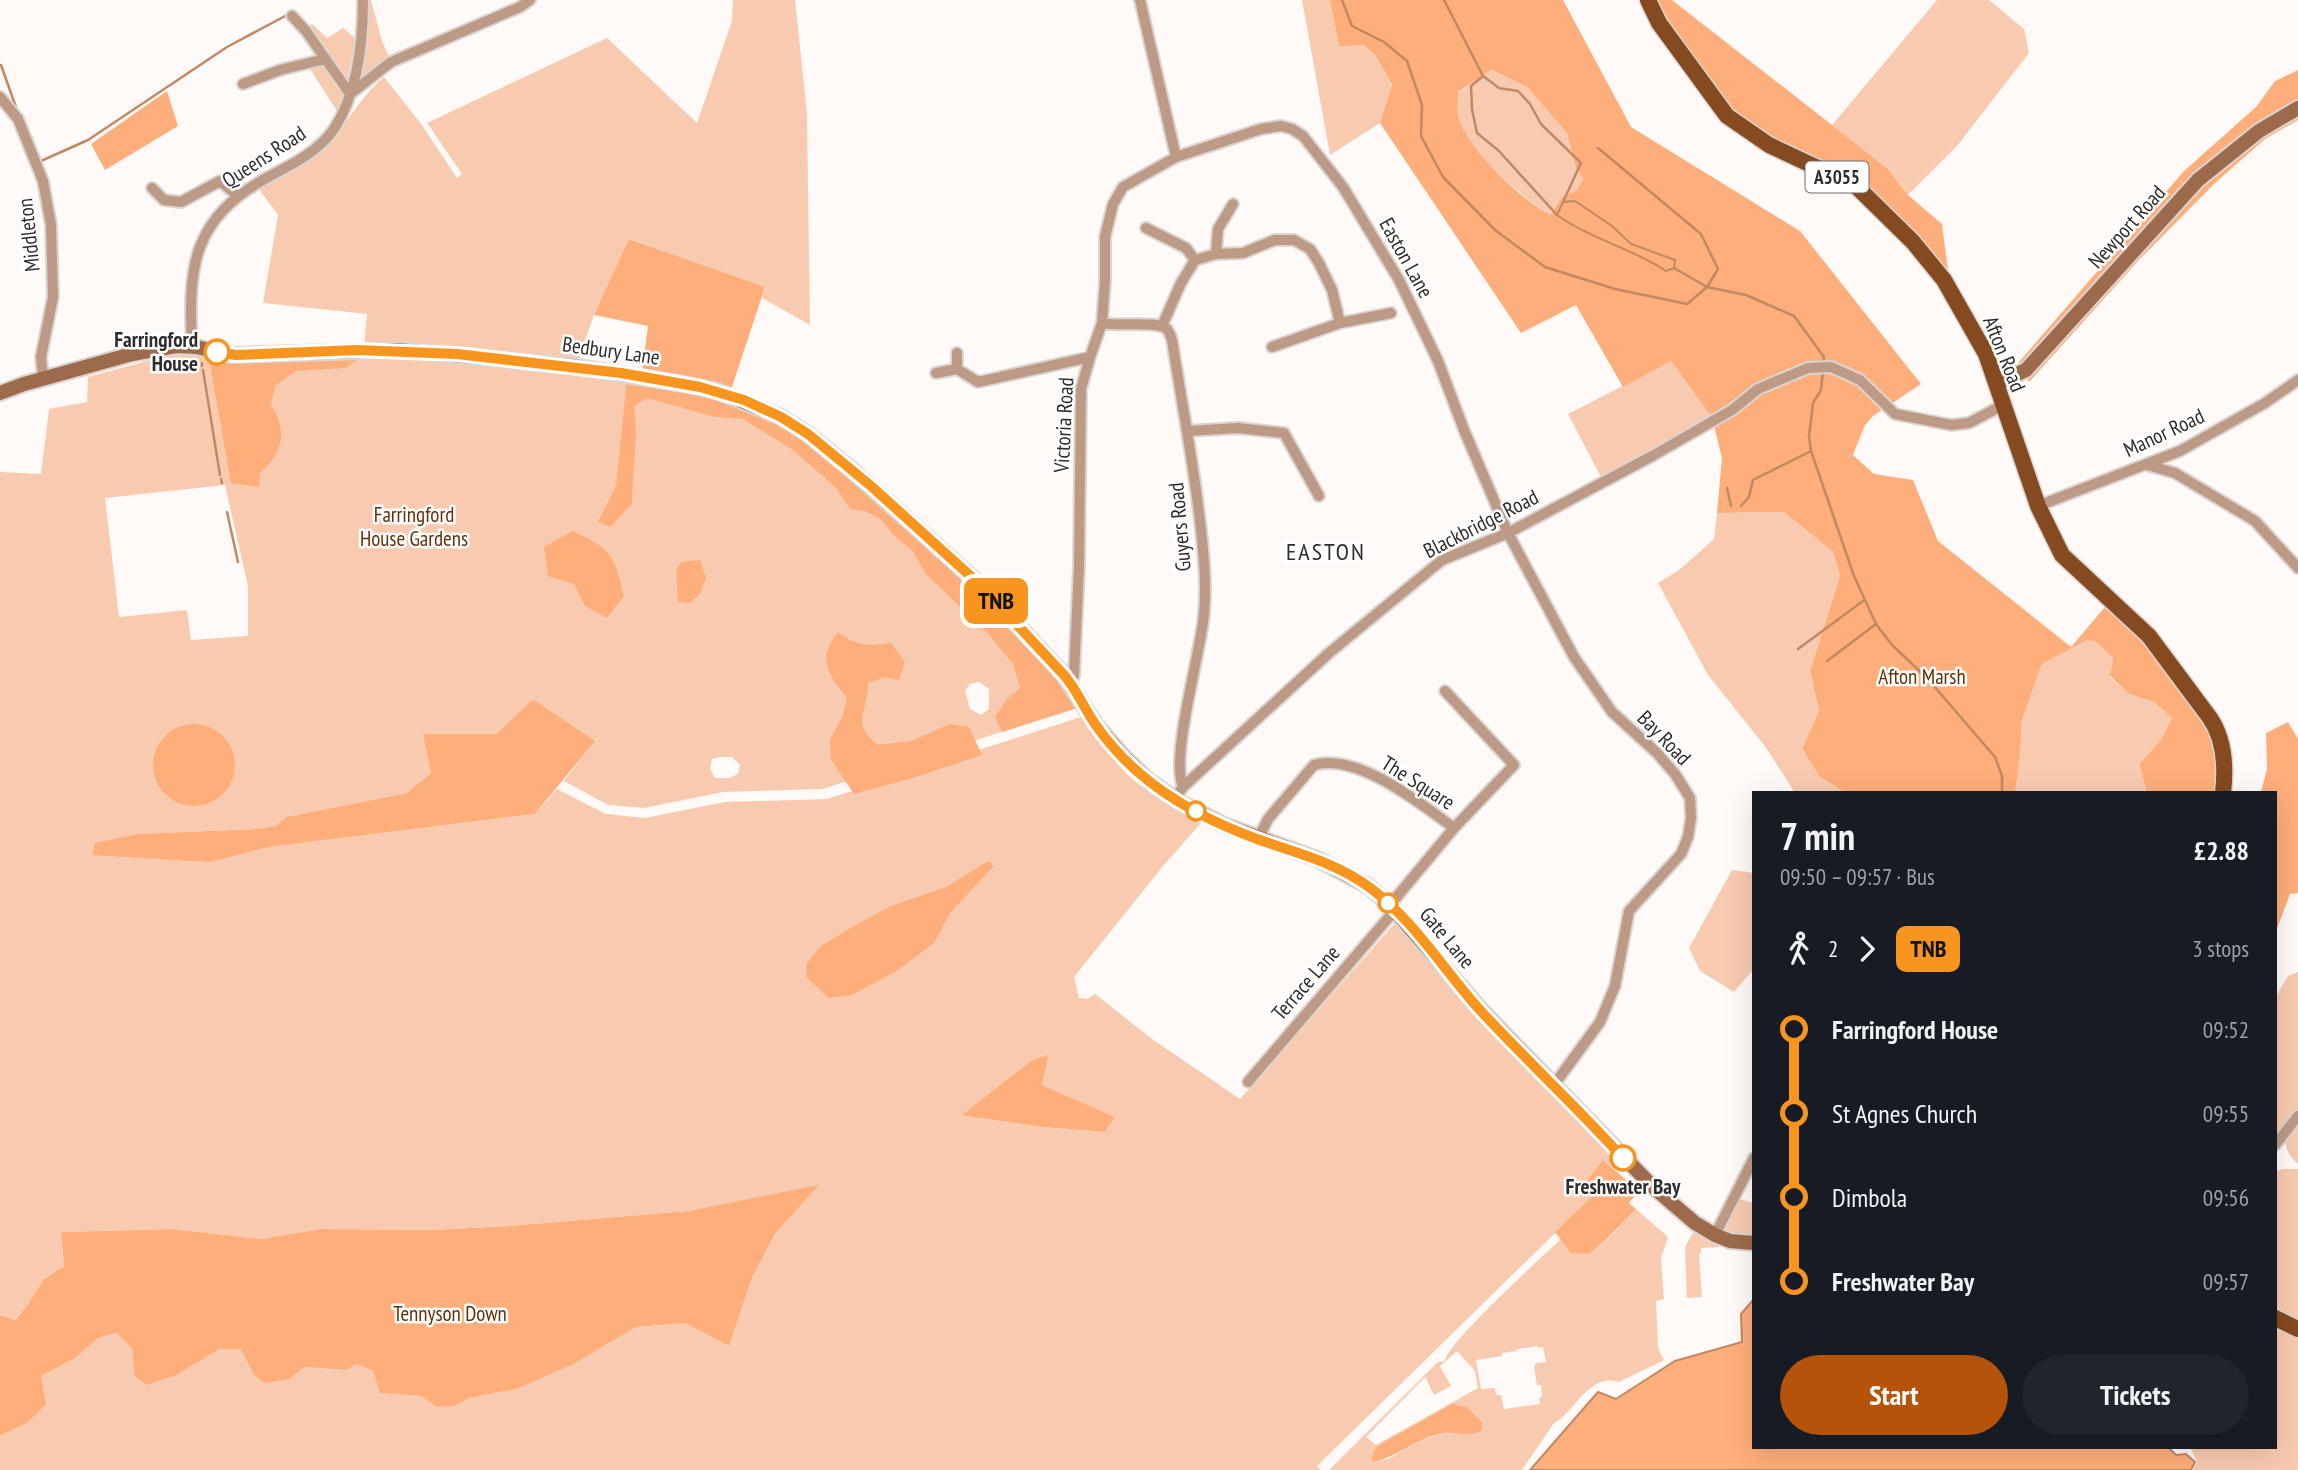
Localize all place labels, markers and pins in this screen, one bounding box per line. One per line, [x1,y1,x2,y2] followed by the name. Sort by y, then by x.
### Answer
[114,326,198,377] place label: Farringford House
[204,339,230,365] marker: Farringford House
[1186,801,1206,821] unlabelled marker
[1378,893,1398,913] unlabelled marker
[1610,1145,1636,1171] marker: Freshwater Bay
[1566,1173,1681,1200] place label: Freshwater Bay

